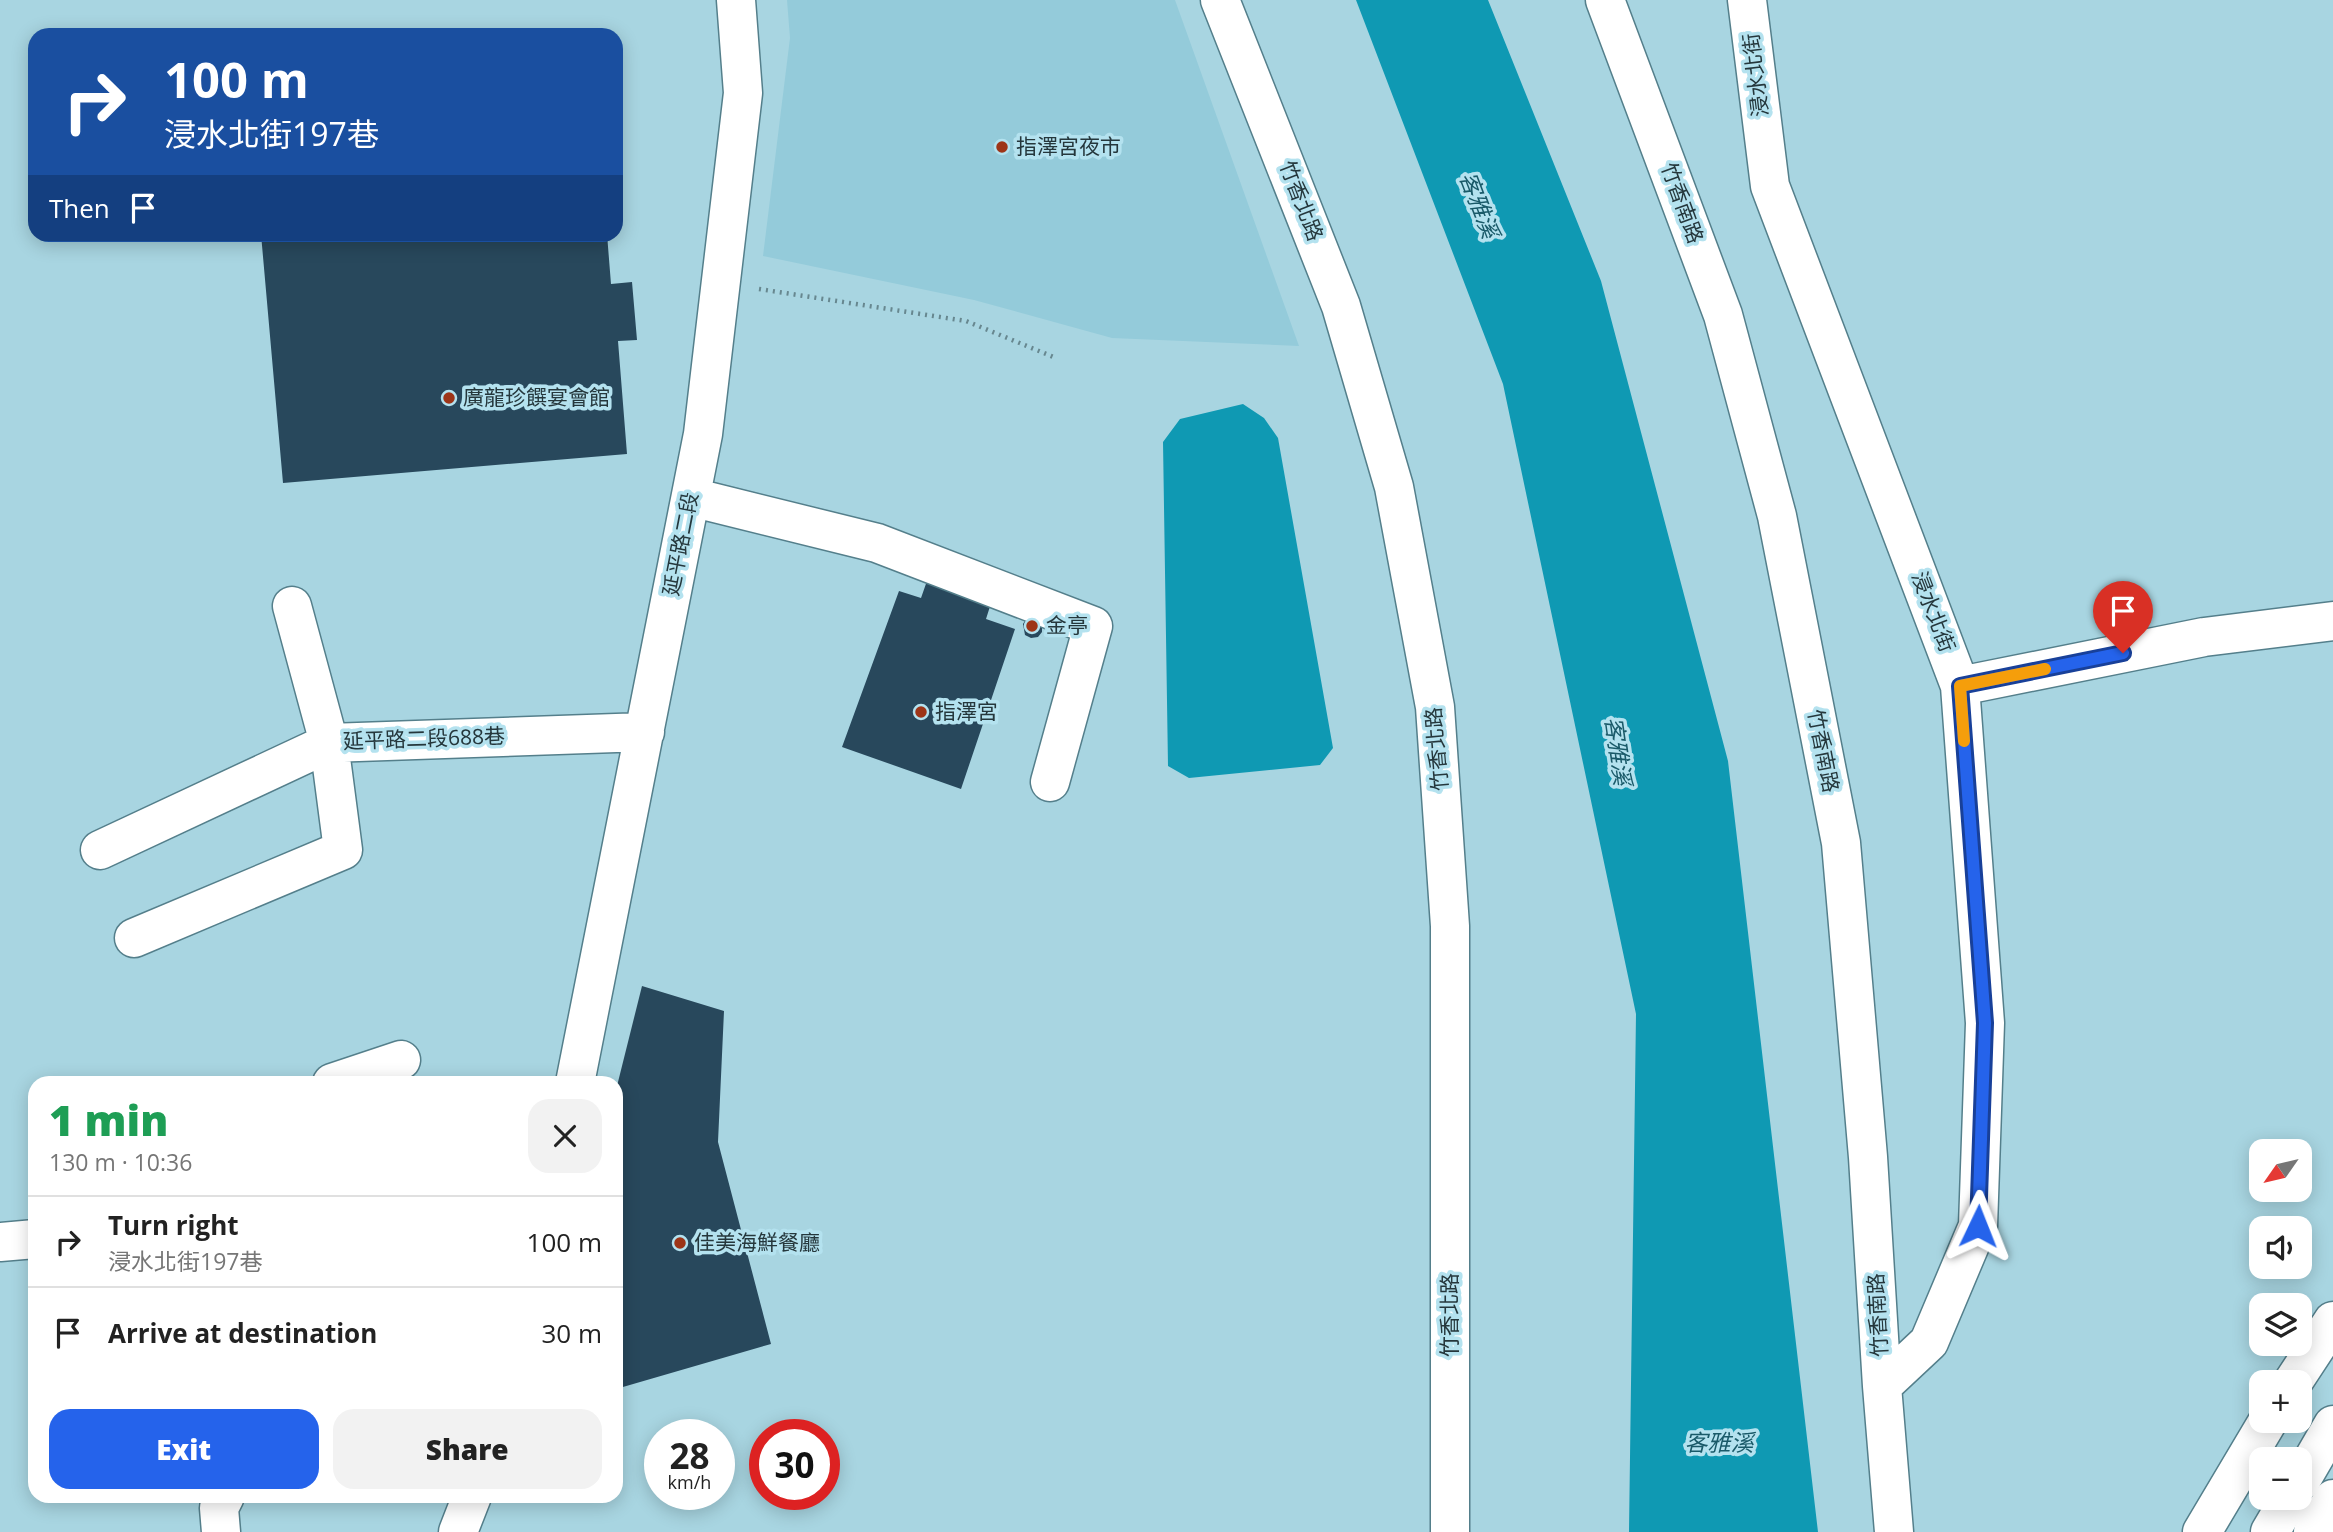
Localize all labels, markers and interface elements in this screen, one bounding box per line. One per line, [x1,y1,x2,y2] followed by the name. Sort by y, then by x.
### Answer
[1736,32,1774,119] street label: 浸水北街
[164,46,309,112] text: 100 m
[49,56,140,147] icon: right
[164,112,379,155] text: 浸水北街197巷
[1016,132,1121,160] place label: 指澤宮夜市
[994,139,1010,155] marker: 指澤宮夜市
[1274,156,1330,245] street label: 竹香北路
[1655,158,1710,247] street label: 竹香南路
[1453,167,1508,245] water label: 客雅溪
[124,189,162,227] icon: arrive
[49,190,110,226] text: Then
[463,383,610,411] place label: 廣龍珍饌宴會館
[441,390,457,406] marker: 廣龍珍饌宴會館
[656,490,704,598] street label: 延平路二段
[1906,567,1962,656] street label: 浸水北街
[2093,581,2153,653] pin
[2104,592,2142,630] icon: arrive
[1046,611,1088,639] place label: 金亭
[1024,618,1040,634] marker: 金亭
[935,697,998,725] place label: 指澤宮
[913,704,929,720] marker: 指澤宮
[1418,706,1454,792] street label: 竹香北路
[1802,707,1846,795] street label: 竹香南路
[1598,714,1640,790] water label: 客雅溪
[343,721,505,755] street label: 延平路二段688巷
[49,1091,168,1148] text: 1 min
[528,1099,602,1173] button: close
[2249,1139,2312,1202] north arrow
[2249,1139,2312,1510] map controls
[49,1146,192,1178] text: 130 m · 10:36
[1941,1189,2015,1263] position arrow
[108,1207,239,1243] text: Turn right
[2249,1216,2312,1279] button: sound
[49,1223,87,1261] icon: right
[527,1224,602,1260] text: 100 m
[694,1228,820,1256] place label: 佳美海鮮餐廳
[672,1235,688,1251] marker: 佳美海鮮餐廳
[108,1245,262,1277] text: 浸水北街197巷
[1861,1272,1893,1358] street label: 竹香南路
[1435,1273,1463,1357] street label: 竹香北路
[2249,1293,2312,1356] button: layers
[49,1314,87,1352] icon: arrive
[108,1315,377,1351] text: Arrive at destination
[541,1315,602,1351] text: 30 m
[2249,1370,2312,1433] button: +
[49,1409,319,1489] button: Exit
[333,1409,602,1489] button: Share
[749,1419,840,1510] speed limit sign: 30
[1685,1426,1757,1458] water label: 客雅溪
[669,1432,710,1479] text: 28
[2249,1447,2312,1510] button: −
[668,1470,711,1494] text: km/h

